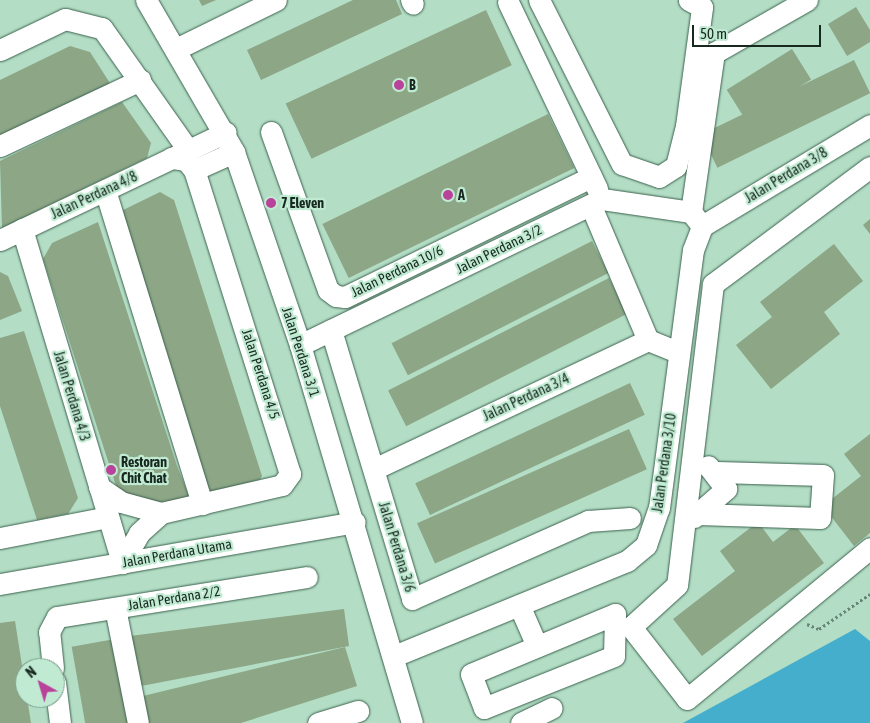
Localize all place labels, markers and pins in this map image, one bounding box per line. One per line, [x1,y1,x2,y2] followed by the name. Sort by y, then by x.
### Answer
[409,77,416,93] place label: B
[393,79,405,91] marker: B
[458,187,465,203] place label: A
[442,189,454,201] marker: A
[281,195,324,211] place label: 7 Eleven
[265,197,277,209] marker: 7 Eleven
[121,454,167,487] place label: Restoran Chit Chat
[105,464,117,476] marker: Restoran Chit Chat

